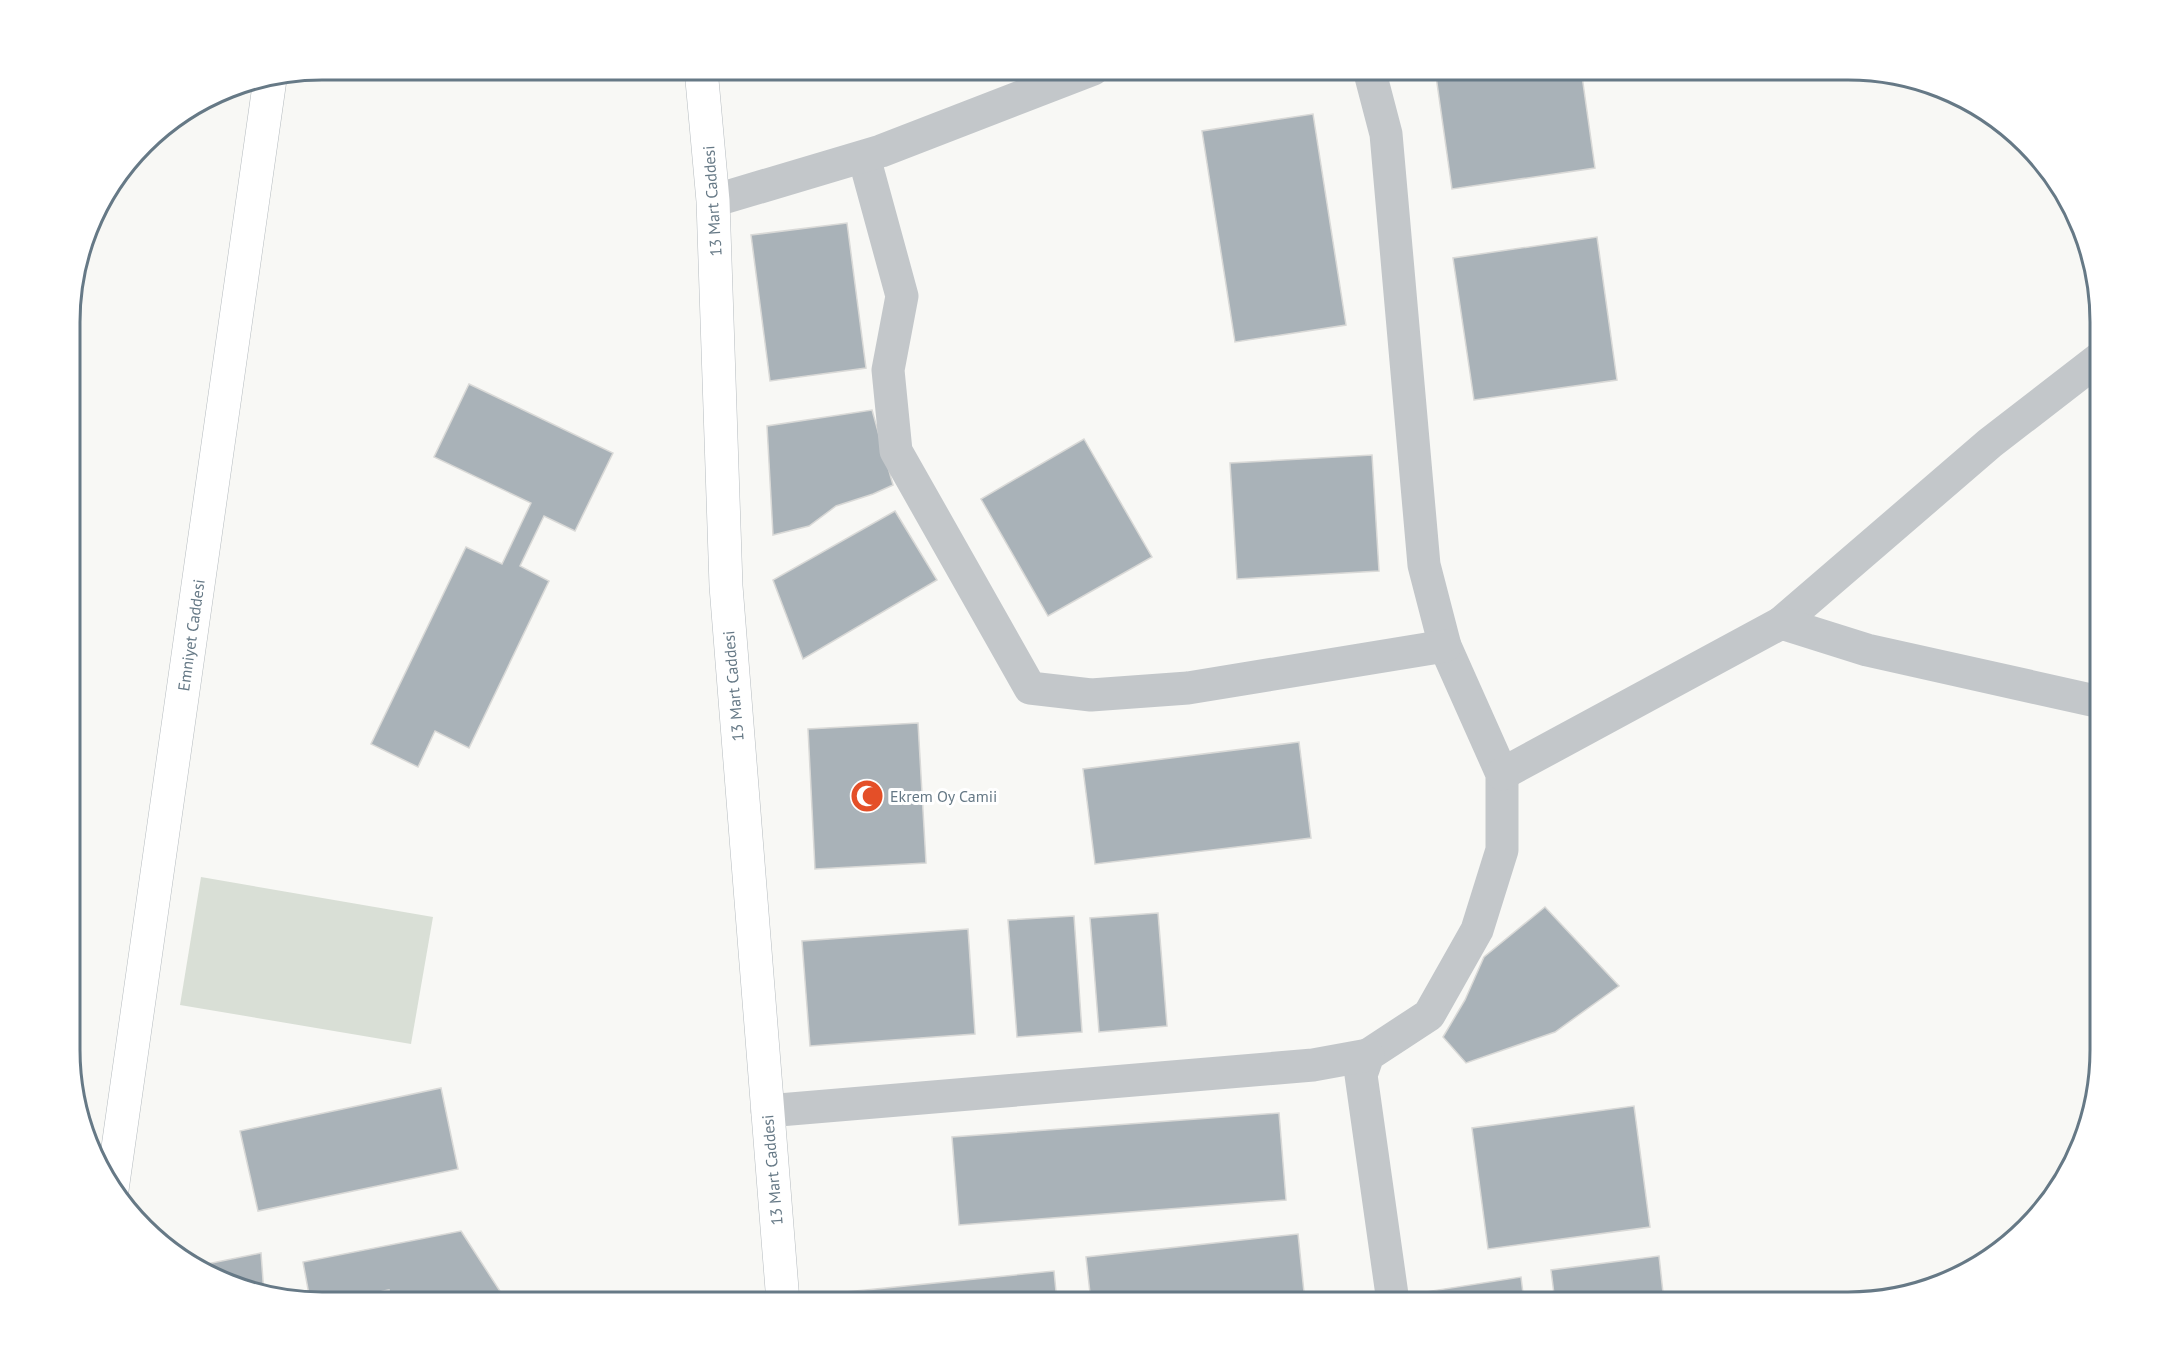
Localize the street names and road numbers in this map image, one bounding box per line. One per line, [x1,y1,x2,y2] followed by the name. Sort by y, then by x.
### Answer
[698,145,726,257] street label: 13 Mart Caddesi
[173,578,209,692] street label: Emniyet Caddesi
[718,630,748,742] street label: 13 Mart Caddesi
[757,1114,787,1226] street label: 13 Mart Caddesi

